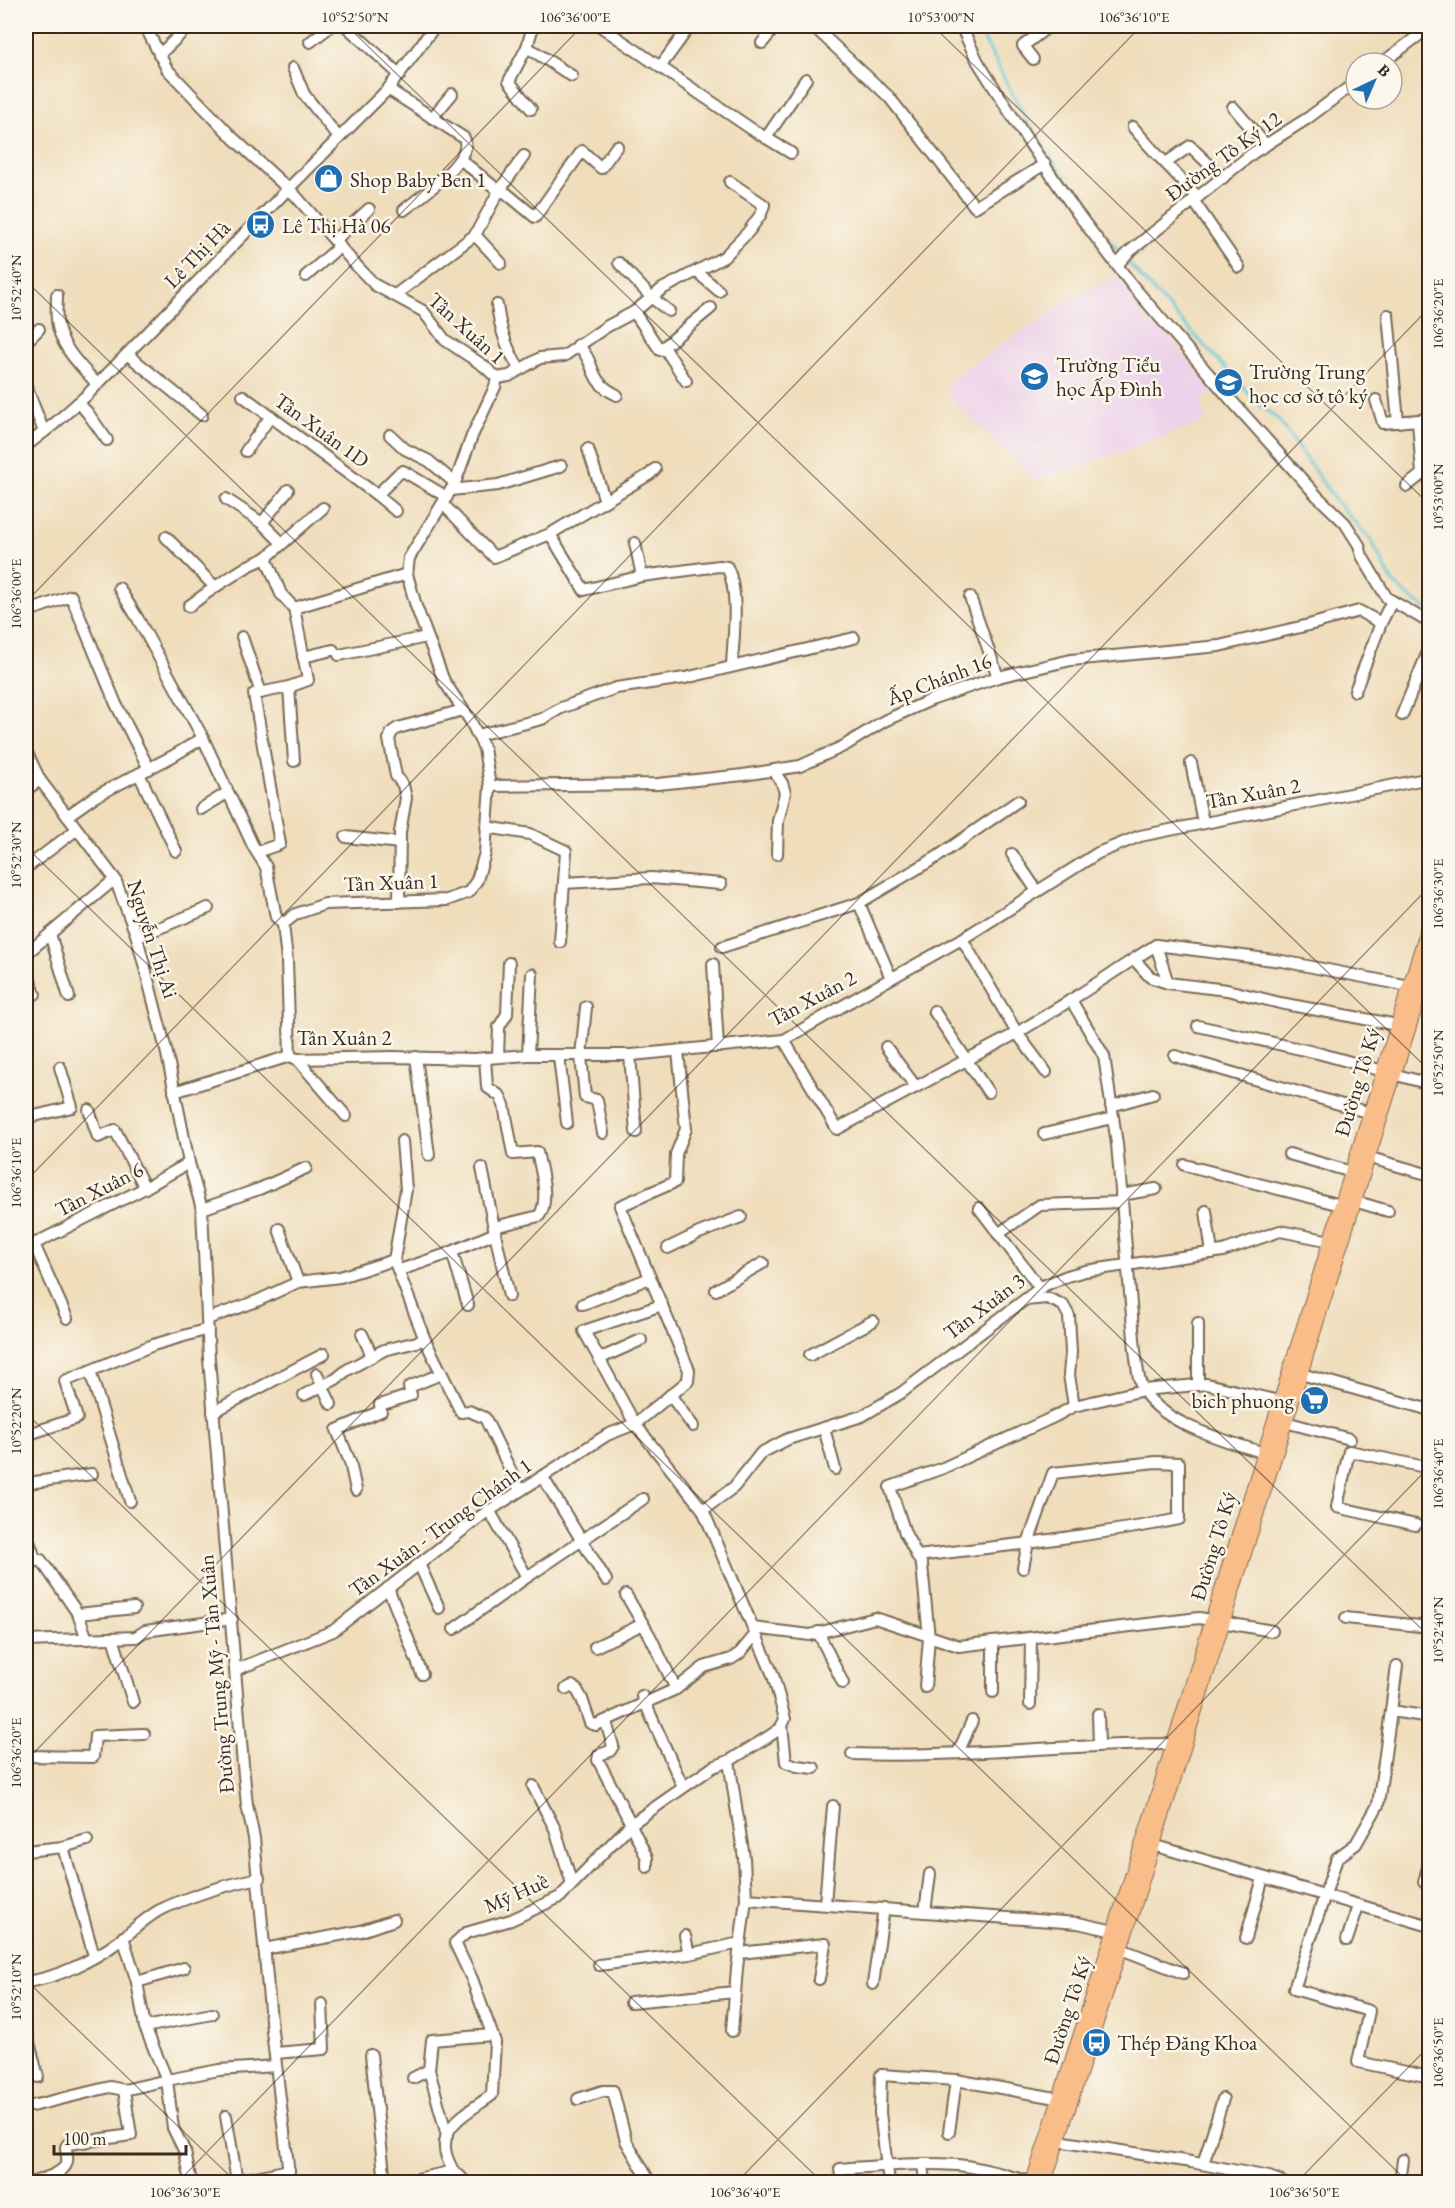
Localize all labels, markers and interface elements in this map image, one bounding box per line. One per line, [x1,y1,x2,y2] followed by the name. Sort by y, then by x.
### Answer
[321,7,389,26] text: 10°52'50"N
[539,7,611,26] text: 106°36'00"E
[907,7,975,26] text: 10°53'00"N
[1098,7,1170,26] text: 106°36'10"E
[1344,51,1404,111] north arrow
[1373,60,1395,82] text: B
[1160,105,1286,207] street label: Đường Tô Ký 12
[313,163,345,195] shop icon: Shop Baby Ben 1
[350,166,486,193] place label: Shop Baby Ben 1
[245,209,277,241] bus stop icon: Lê Thị Hà 06
[282,212,391,239] place label: Lê Thị Hà 06
[158,214,236,294] street label: Lê Thị Hà
[6,254,25,322] text: 10°52'40"N
[1428,278,1447,350] text: 106°36'20"E
[423,286,511,370] street label: Tân Xuân 1
[1056,351,1163,402] place label: Trường Tiểu học Ấp Đình
[1249,358,1369,409] place label: Trường Trung học cơ sở tô ký
[1019,360,1051,392] school or university icon: Trường Tiểu học Ấp Đình
[1212,367,1244,399] school or university icon: Trường Trung học cơ sở tô ký
[269,386,375,474] street label: Tân Xuân 1D
[1428,463,1447,531] text: 10°53'00"N
[6,558,25,630] text: 106°36'00"E
[882,647,995,712] street label: Ấp Chánh 16
[1204,771,1302,815] street label: Tân Xuân 2
[6,821,25,889] text: 10°52'30"N
[1428,858,1447,930] text: 106°36'30"E
[343,867,439,897] street label: Tân Xuân 1
[121,876,185,1002] street label: Nguyễn Thị Ai
[764,964,860,1032] street label: Tân Xuân 2
[1328,1023,1387,1140] street label: Đường Tô Ký
[296,1024,392,1051] street label: Tân Xuân 2
[1428,1029,1447,1097] text: 10°52'50"N
[6,1137,25,1209] text: 106°36'10"E
[50,1155,148,1223] street label: Tân Xuân 6
[938,1267,1030,1345] street label: Tân Xuân 3
[1299,1384,1331,1416] supermarket icon: bich phuong
[6,1387,25,1455] text: 10°52'20"N
[1191,1387,1295,1414] place label: bich phuong
[1428,1438,1447,1510] text: 106°36'40"E
[343,1451,537,1603] street label: Tân Xuân - Trung Chánh 1
[1184,1487,1243,1604] street label: Đường Tô Ký
[192,1554,240,1794] street label: Đường Trung Mỹ - Tân Xuân
[1428,1596,1447,1664] text: 10°52'40"N
[6,1717,25,1789] text: 106°36'20"E
[480,1867,552,1919] street label: Mỹ Huề
[1037,1952,1097,2068] street label: Đường Tô Ký
[6,1953,25,2021] text: 10°52'10"N
[1428,2017,1447,2089] text: 106°36'50"E
[1080,2026,1112,2058] bus stop icon: Thép Đăng Khoa
[1117,2029,1258,2056] place label: Thép Đăng Khoa
[54,2118,186,2156] scale bar
[63,2127,107,2150] text: 100 m
[149,2182,221,2201] text: 106°36'30"E
[709,2182,781,2201] text: 106°36'40"E
[1268,2182,1340,2201] text: 106°36'50"E

